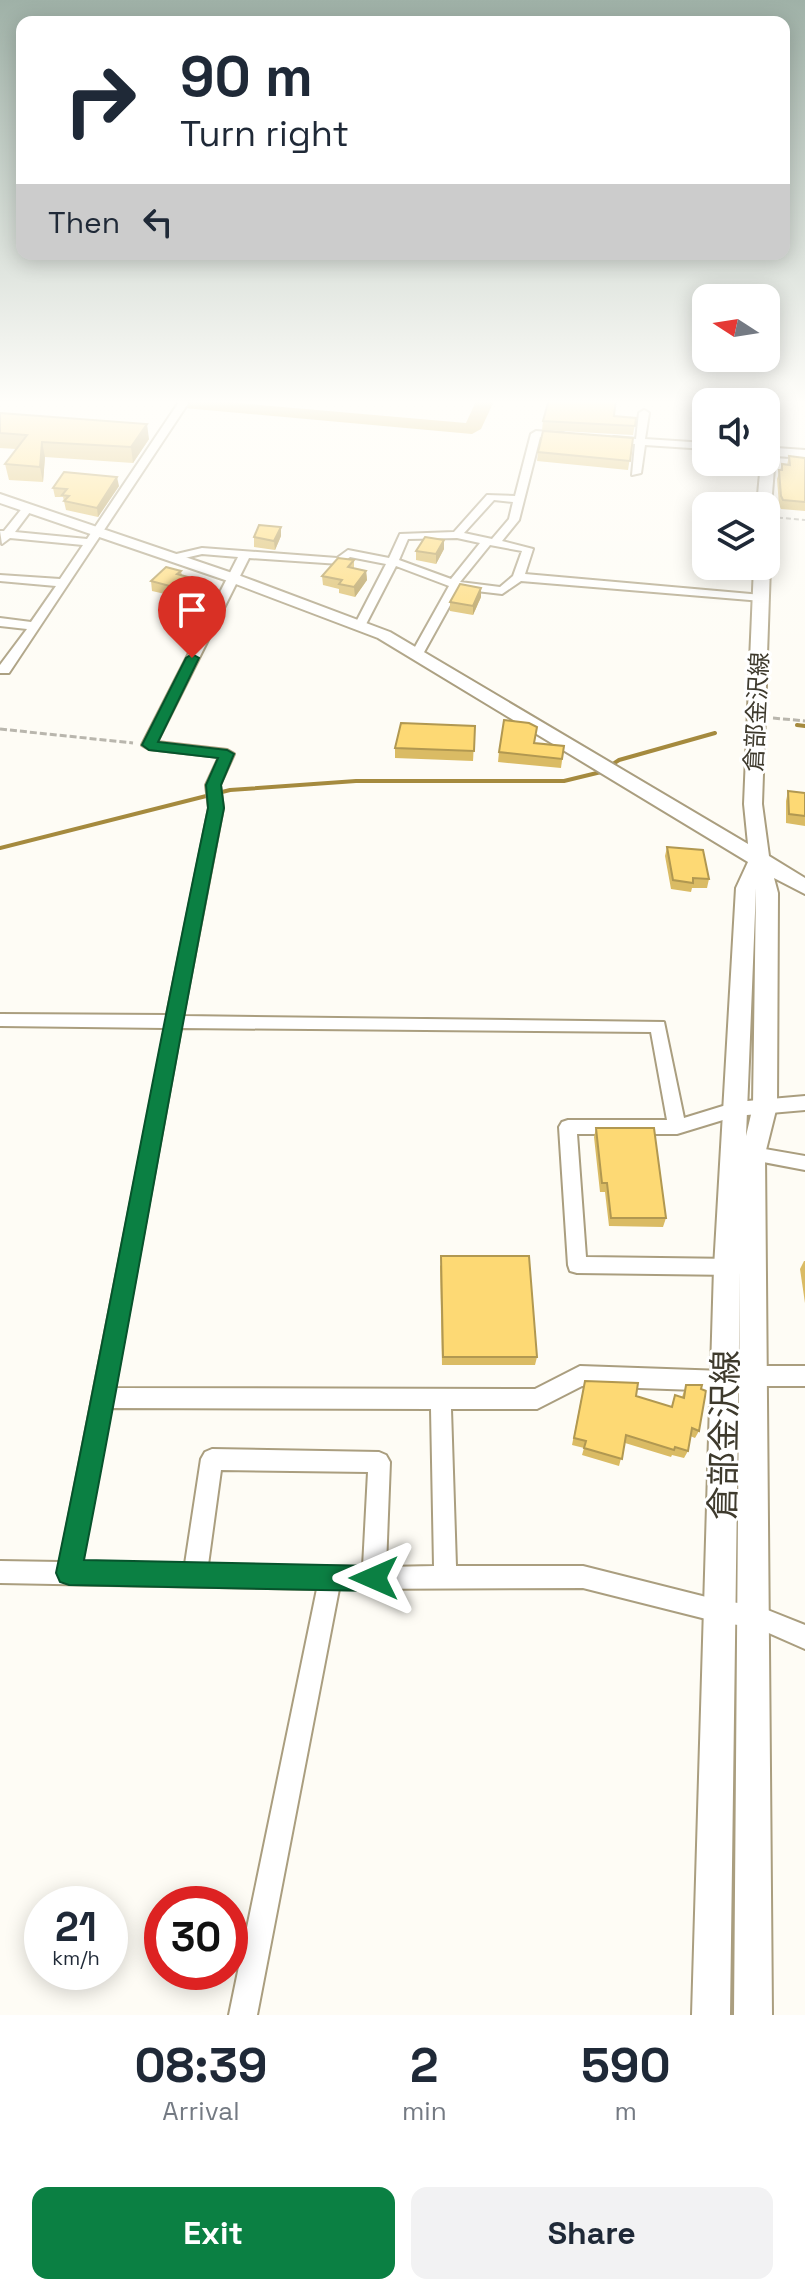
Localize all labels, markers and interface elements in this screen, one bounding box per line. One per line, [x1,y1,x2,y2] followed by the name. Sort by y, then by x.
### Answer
[180,41,313,112] text: 90 m
[48,48,152,152] icon: right
[180,111,349,157] text: Turn right
[136,200,180,244] icon: left
[48,203,120,242] text: Then
[692,284,780,372] north arrow
[692,284,780,580] map controls
[692,388,780,476] button: sound
[692,492,780,580] button: layers
[158,576,226,658] pin
[170,588,214,632] icon: arrive
[738,651,775,773] street label: 倉部金沢線
[702,1350,747,1520] street label: 倉部金沢線
[332,1536,416,1620] position arrow
[144,1886,248,1990] speed limit sign: 30
[55,1902,97,1953] text: 21
[52,1945,100,1971] text: km/h
[134,2035,267,2096] text: 08:39
[410,2035,439,2096] text: 2
[581,2035,671,2096] text: 590
[162,2094,240,2128] text: Arrival
[402,2094,447,2128] text: min
[615,2094,637,2128] text: m
[32,2187,395,2279] button: Exit
[411,2187,773,2279] button: Share

